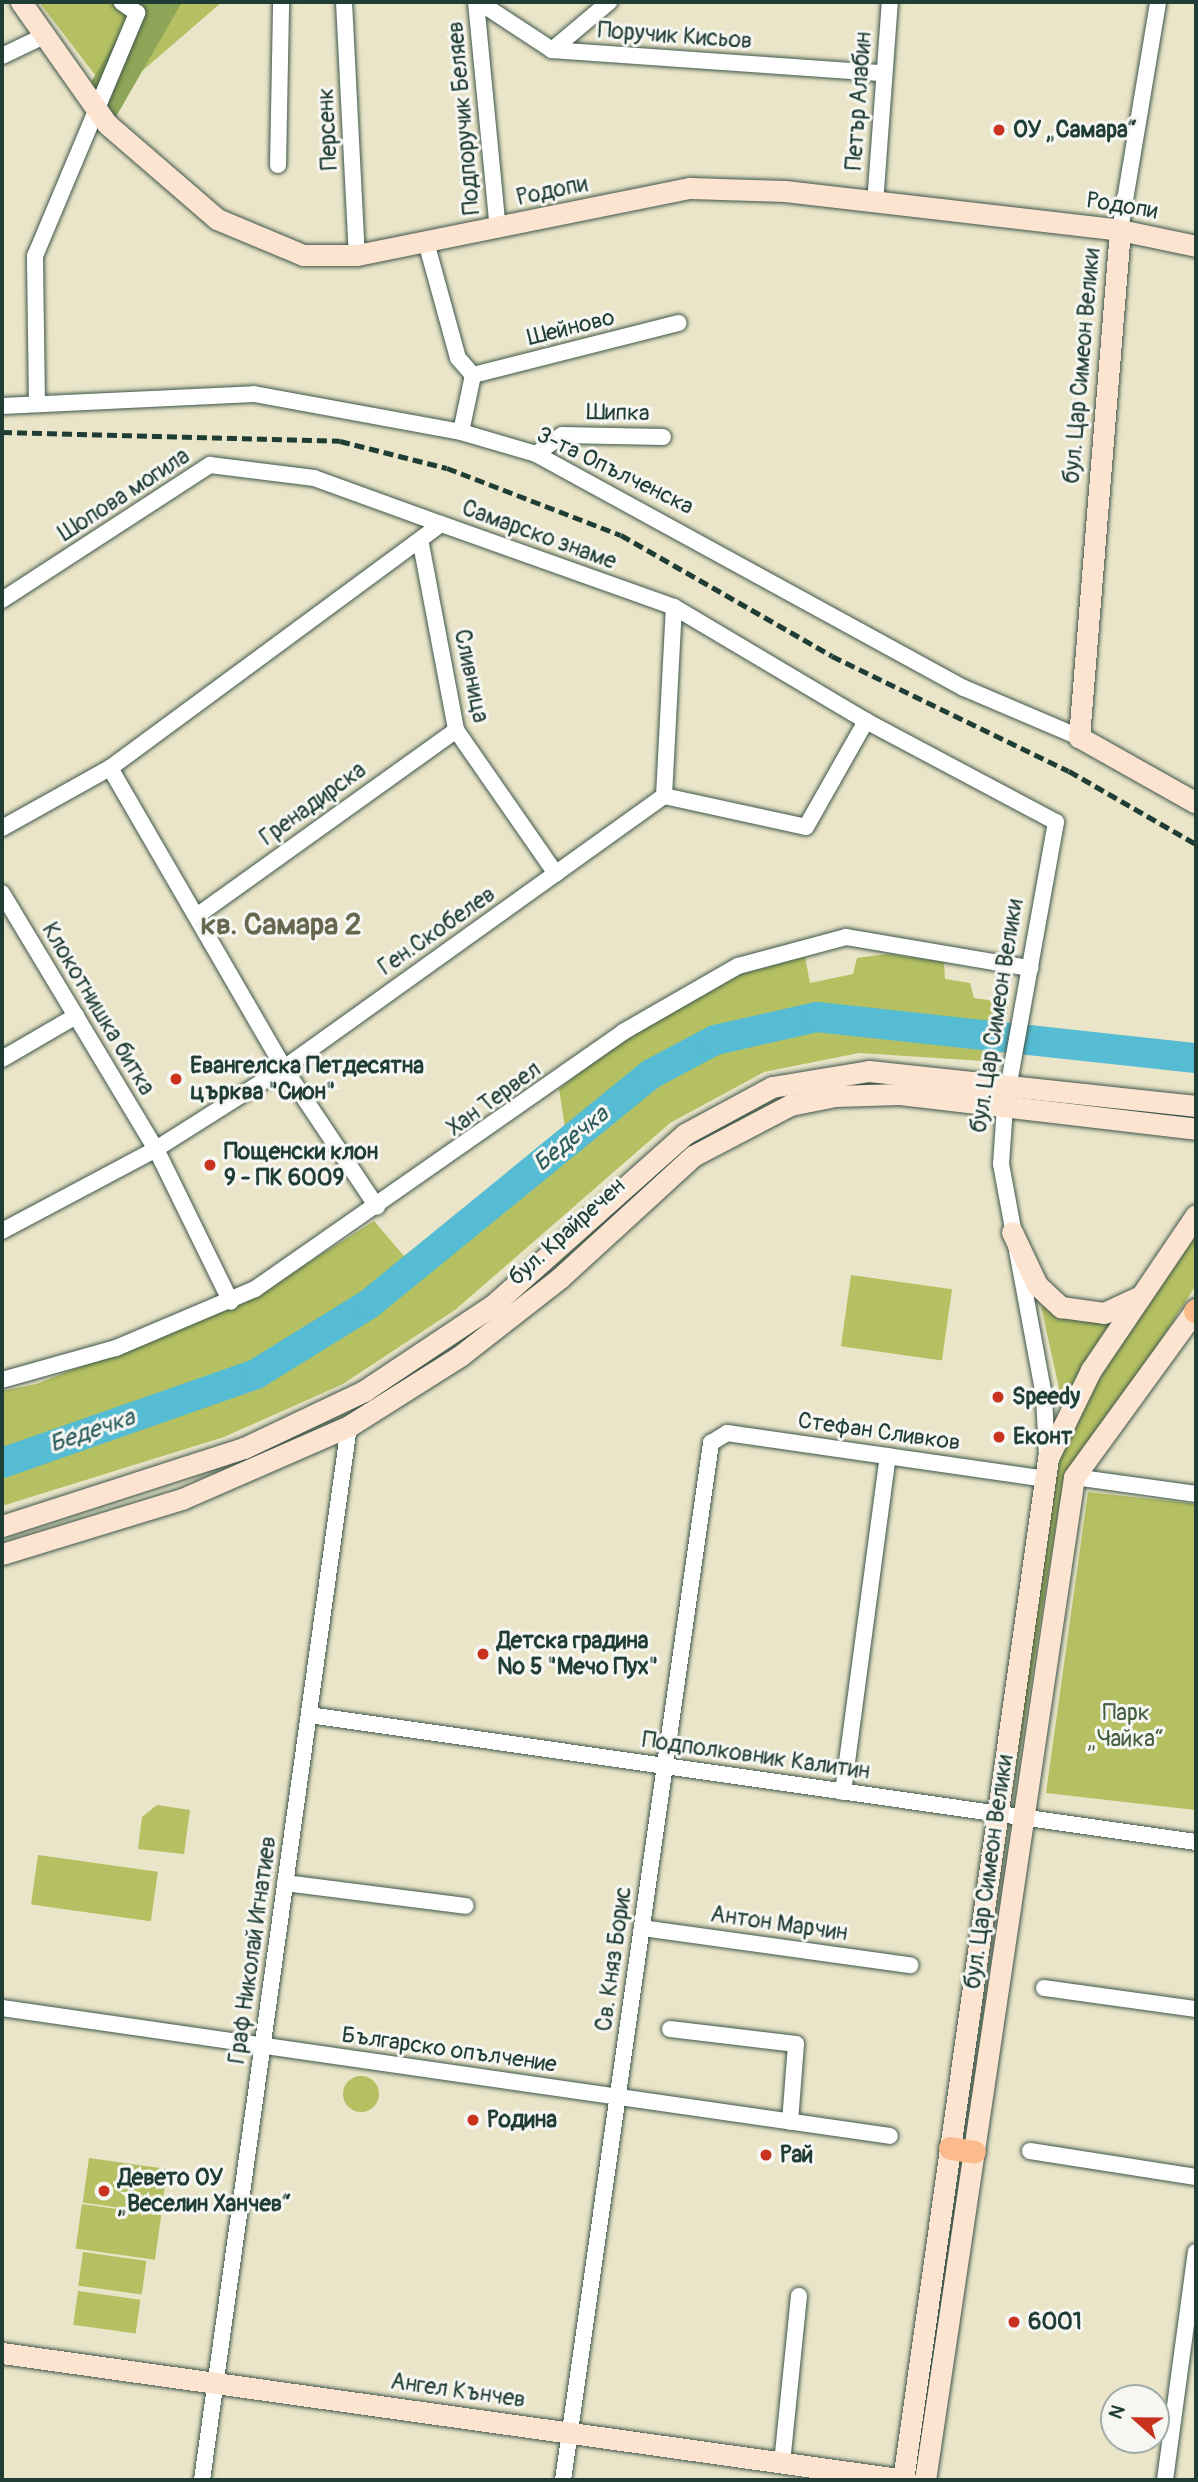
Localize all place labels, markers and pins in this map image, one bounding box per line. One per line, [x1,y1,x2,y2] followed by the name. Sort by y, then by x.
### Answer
[1013,116,1137,144] place label: ОУ „Самара“
[991,122,1007,138] marker: ОУ „Самара“
[190,1052,424,1106] place label: Евангелска Петдесятна църква "Сион"
[168,1071,184,1087] marker: Евангелска Петдесятна църква "Сион"
[224,1138,378,1192] place label: Пощенски клон 9 - ПК 6009
[202,1157,218,1173] marker: Пощенски клон 9 - ПК 6009
[1012,1383,1080,1411] place label: Speedy
[990,1389,1006,1405] marker: Speedy
[1013,1423,1072,1451] place label: Еконт
[991,1429,1007,1445] marker: Еконт
[497,1627,658,1681] place label: Детска градина № 5 "Мечо Пух"
[475,1646,491,1662] marker: Детска градина № 5 "Мечо Пух"
[487,2106,557,2134] place label: Родина
[465,2112,481,2128] marker: Родина
[780,2141,813,2169] place label: Рай
[758,2147,774,2163] marker: Рай
[118,2164,292,2218] place label: Девето ОУ „Веселин Ханчев“
[96,2183,112,2199] marker: Девето ОУ „Веселин Ханчев“
[1028,2308,1082,2336] place label: 6001
[1006,2314,1022,2330] marker: 6001

